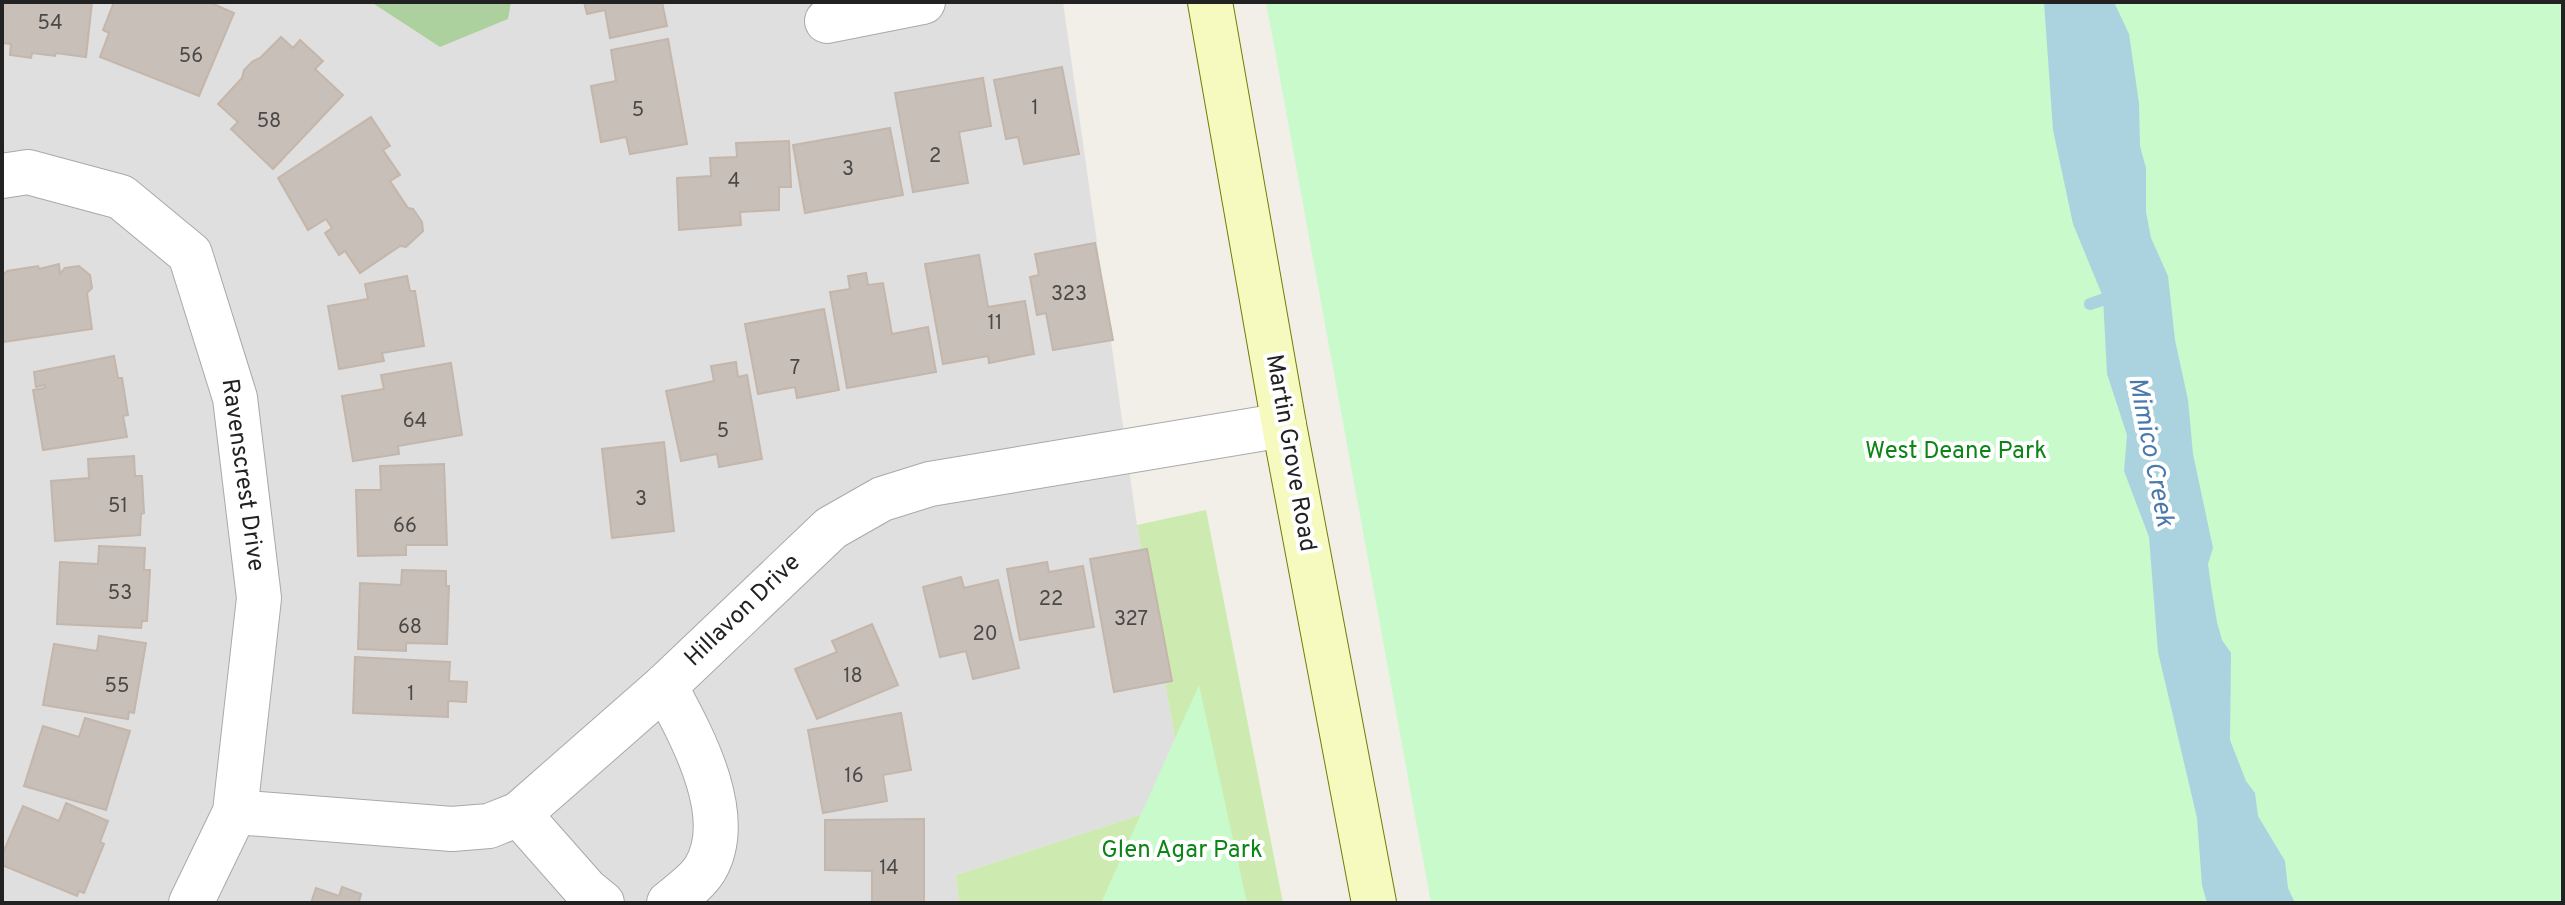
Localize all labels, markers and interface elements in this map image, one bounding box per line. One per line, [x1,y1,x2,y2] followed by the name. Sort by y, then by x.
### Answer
[37,11,63,37] house number: 54
[179,44,203,70] house number: 56
[1031,96,1039,122] house number: 1
[632,98,644,124] house number: 5
[257,109,281,135] house number: 58
[929,144,941,170] house number: 2
[842,157,854,183] house number: 3
[728,169,740,195] house number: 4
[1051,282,1087,308] house number: 323
[988,311,1002,337] house number: 11
[1258,352,1322,554] street label: Martin Grove Road
[790,356,800,382] house number: 7
[2119,374,2181,530] water label: Mimico Creek
[214,377,270,573] street label: Ravenscrest Drive
[403,409,427,435] house number: 64
[717,419,729,445] house number: 5
[1865,437,2047,467] park label: West Deane Park
[635,487,647,513] house number: 3
[108,494,128,520] house number: 51
[393,514,417,540] house number: 66
[679,548,807,674] street label: Hillavon Drive
[108,581,132,607] house number: 53
[1039,587,1063,613] house number: 22
[1114,607,1148,633] house number: 327
[398,615,422,641] house number: 68
[972,622,998,648] house number: 20
[843,664,863,690] house number: 18
[105,674,129,700] house number: 55
[407,682,415,708] house number: 1
[844,764,864,790] house number: 16
[1101,836,1263,866] park label: Glen Agar Park
[879,856,899,882] house number: 14

